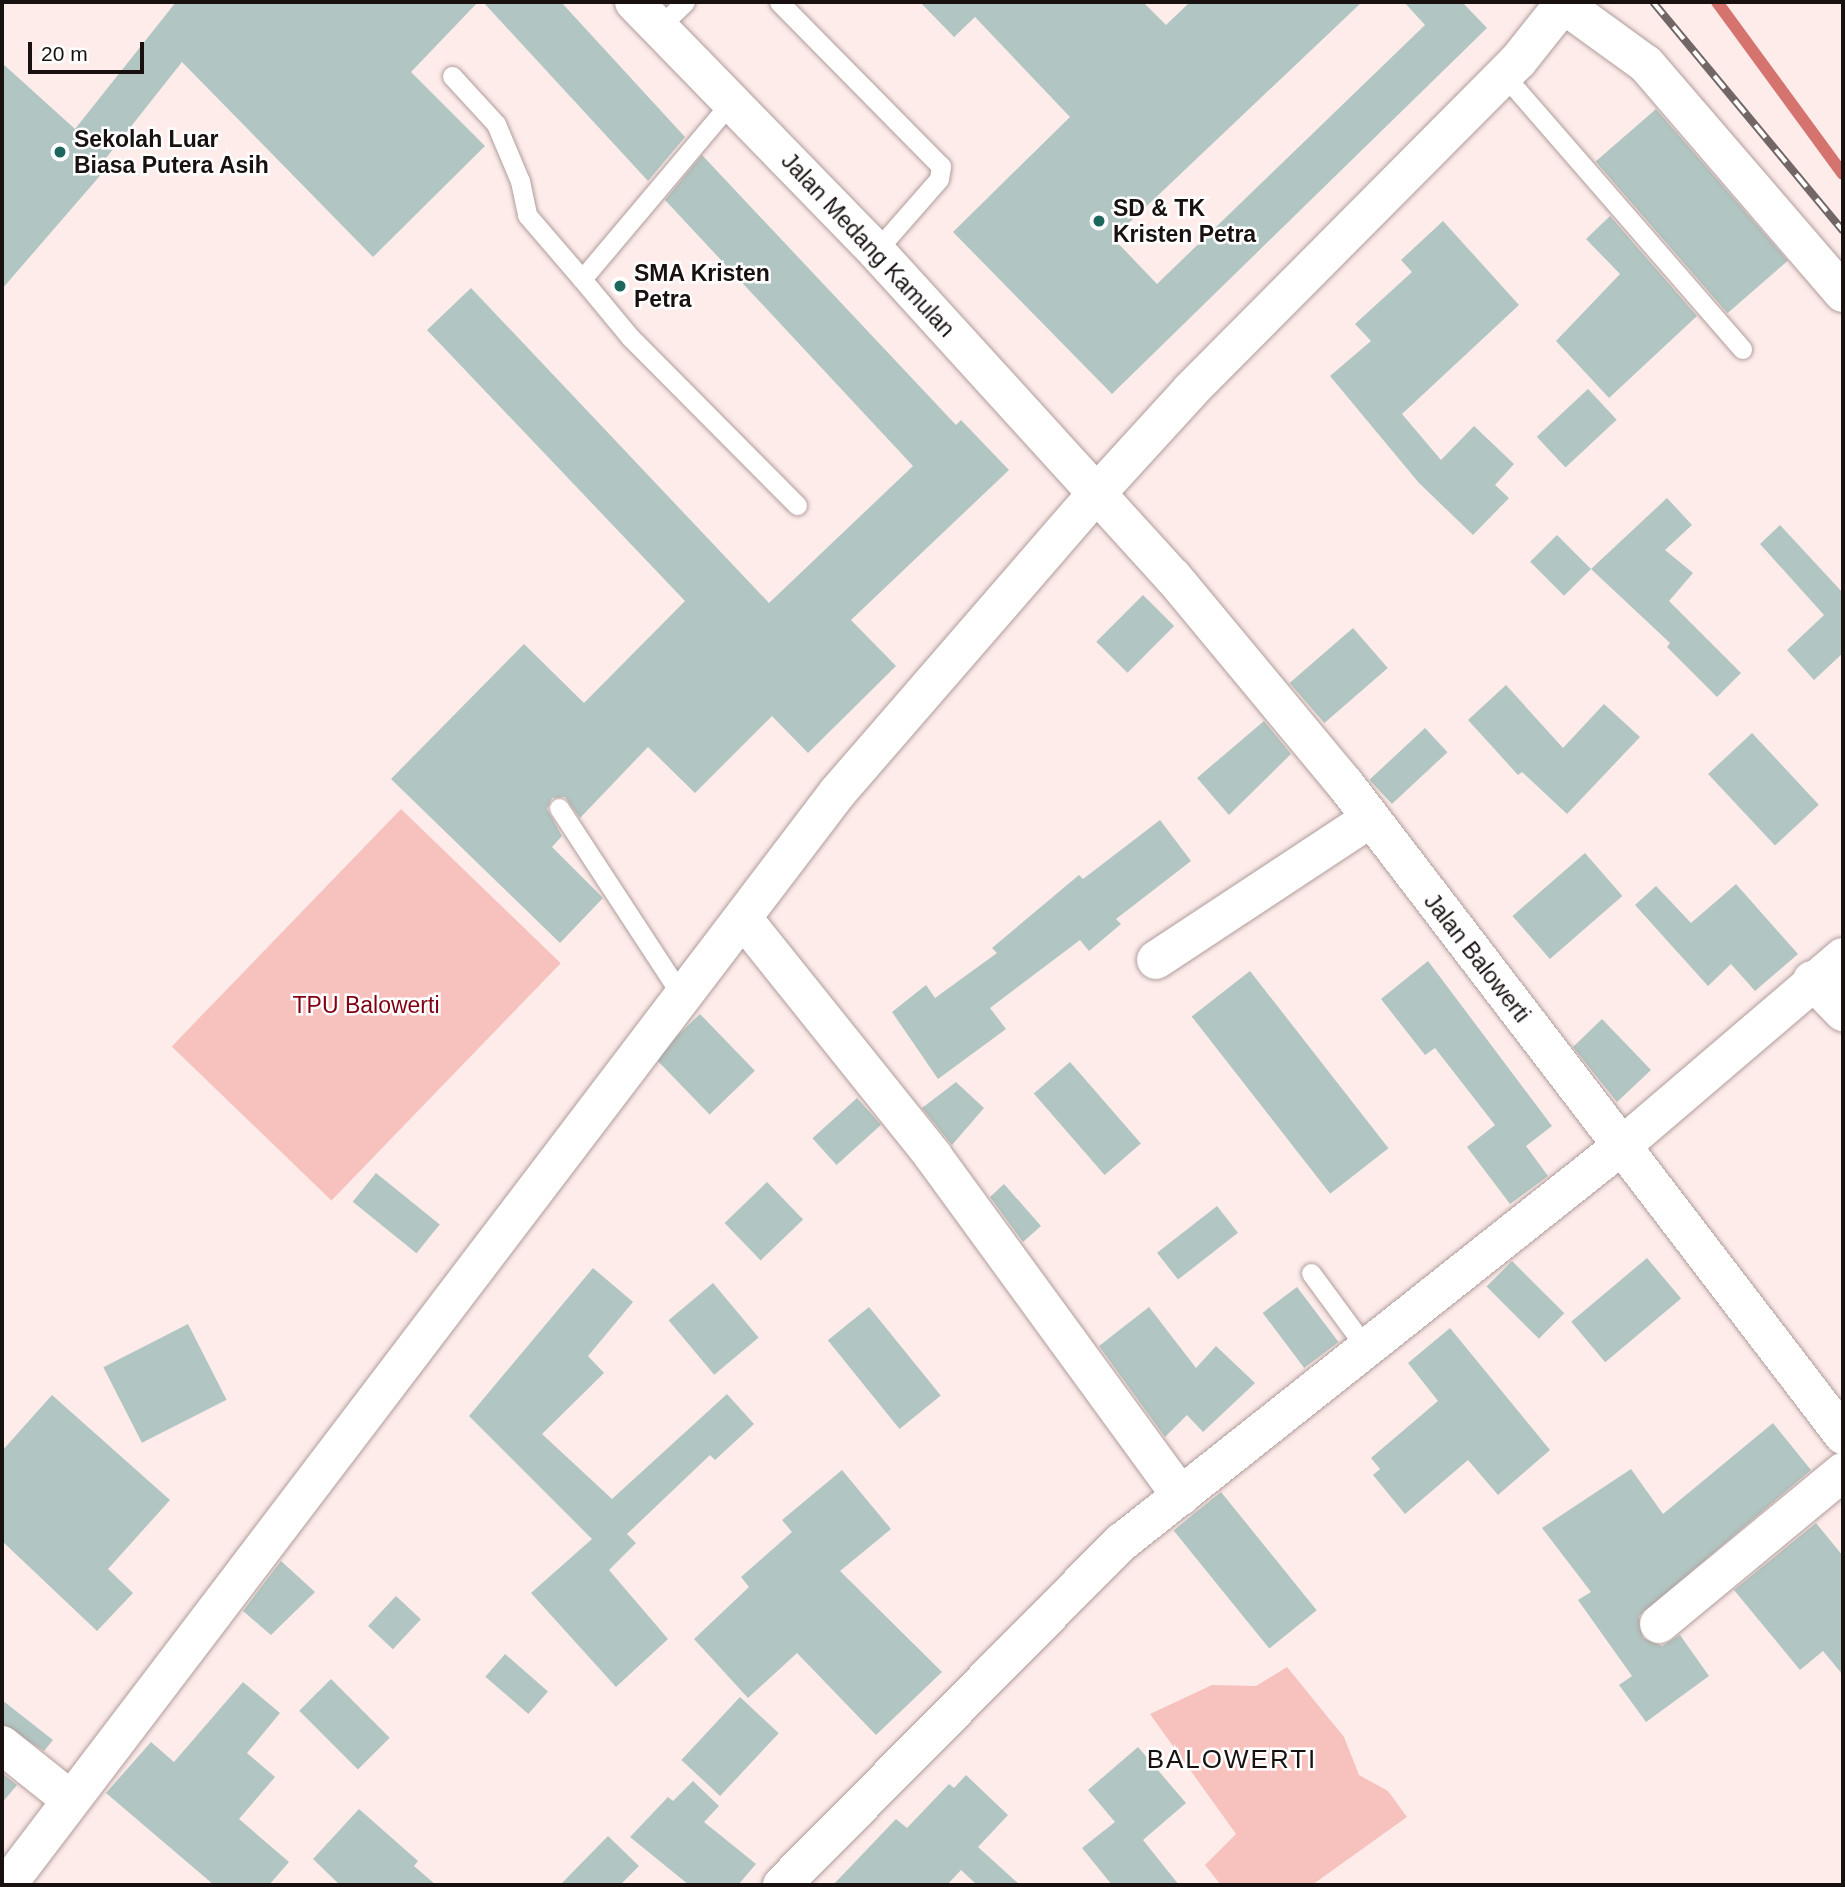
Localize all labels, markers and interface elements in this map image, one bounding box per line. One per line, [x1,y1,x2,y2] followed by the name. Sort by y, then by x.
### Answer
[32,28,147,72] scale bar
[41,42,88,65] text: 20 m
[74,125,270,179] place label: Sekolah Luar Biasa Putera Asih
[52,144,68,160] marker: Sekolah Luar Biasa Putera Asih
[776,147,960,343] street label: Jalan Medang Kamulan
[1113,194,1256,248] place label: SD & TK Kristen Petra
[1091,213,1107,229] marker: SD & TK Kristen Petra
[634,259,771,313] place label: SMA Kristen Petra
[612,278,628,294] marker: SMA Kristen Petra
[1418,888,1536,1028] street label: Jalan Balowerti
[293,991,439,1019] park label: TPU Balowerti
[1148,1744,1316,1776] district label: BALOWERTI

